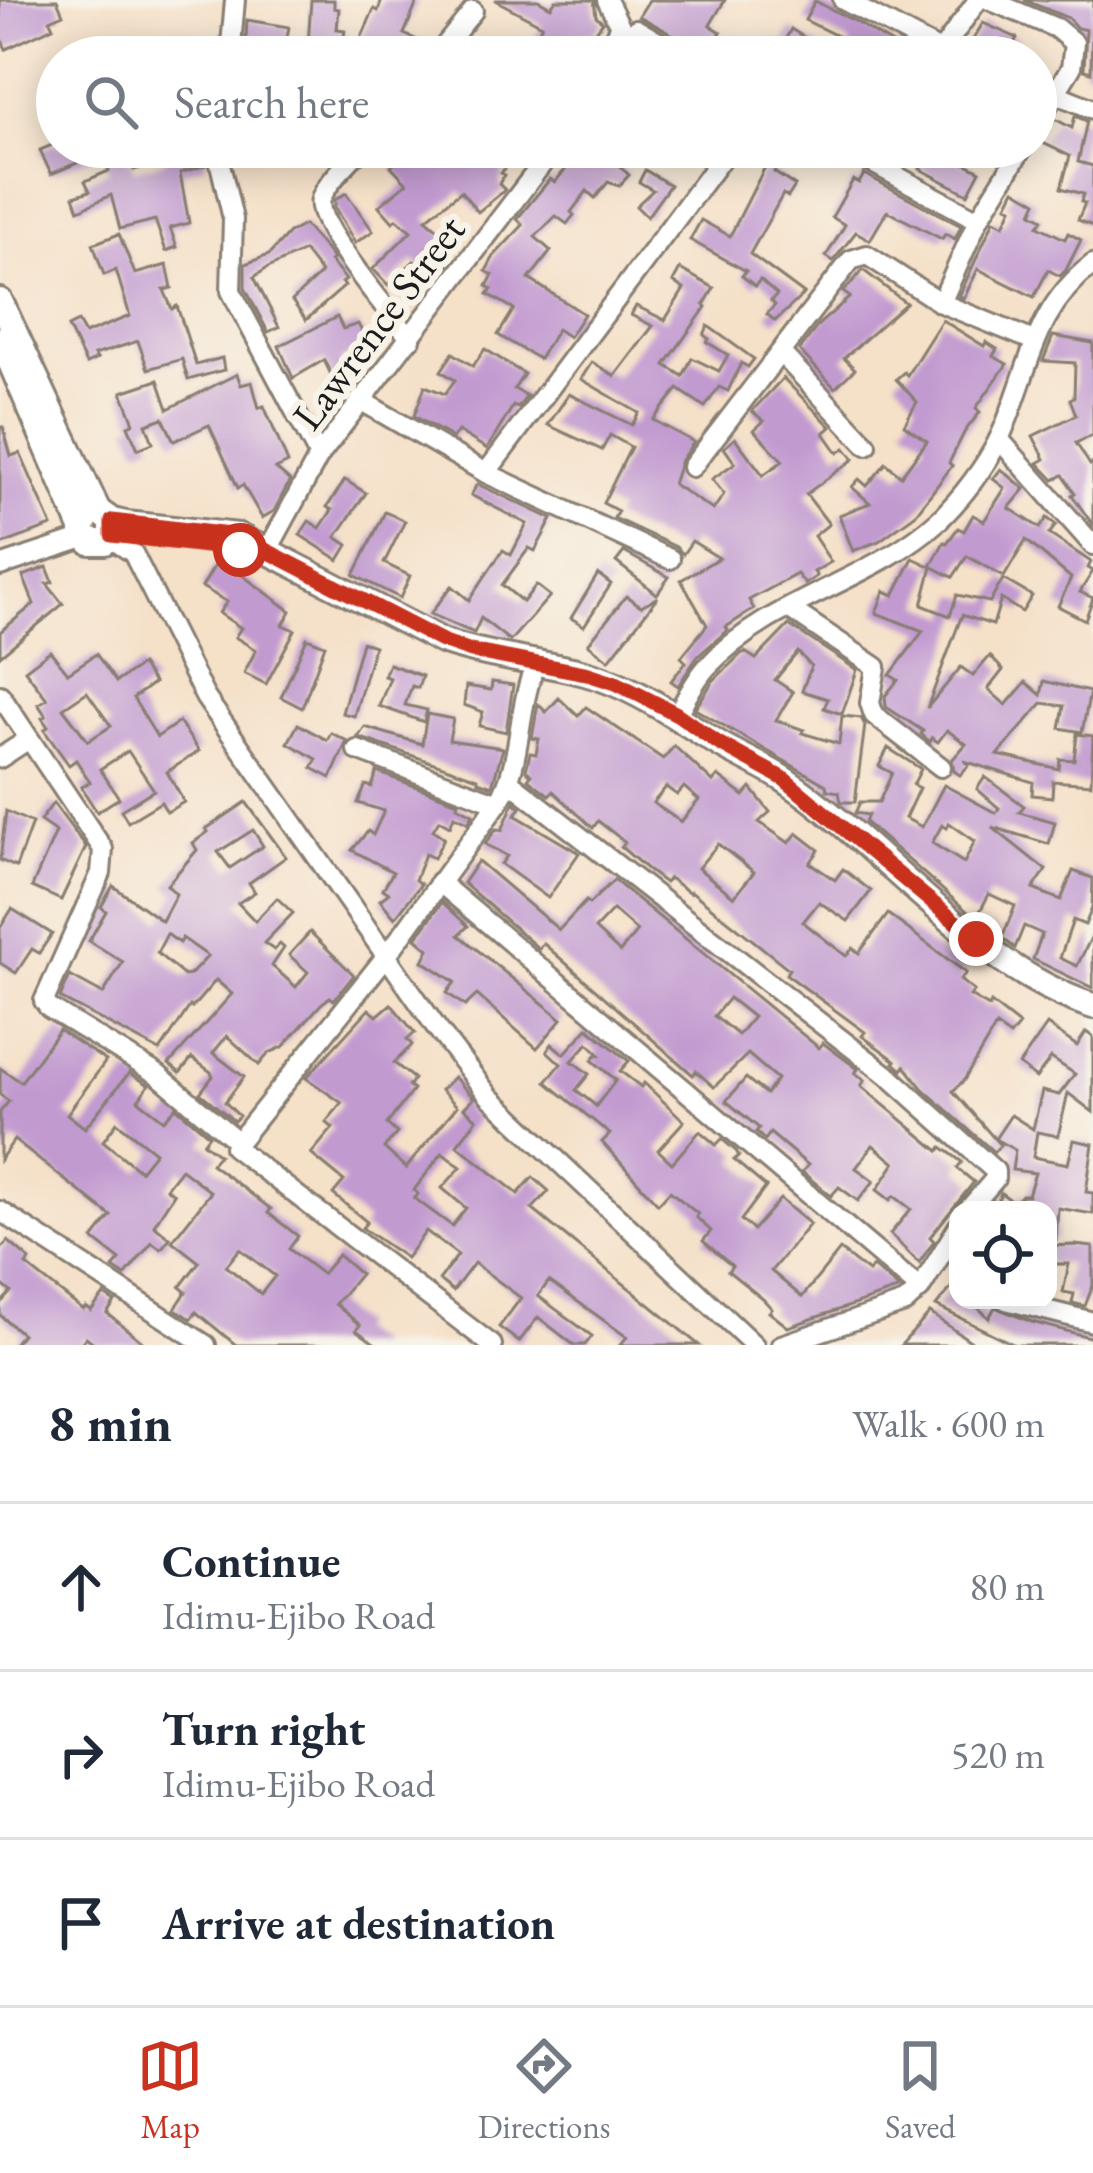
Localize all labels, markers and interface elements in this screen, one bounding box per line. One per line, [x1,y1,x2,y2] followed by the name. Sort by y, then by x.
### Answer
[36,36,1057,168] search box
[78,69,144,135] icon: search
[174,73,369,131] text: Search here
[280,204,477,441] street label: Lawrence Street
[213,523,267,577] route start
[949,912,1003,966] route end
[949,1201,1057,1309] map controls
[949,1201,1057,1309] button: locate
[48,1390,172,1456] text: 8 min
[852,1398,1045,1449] text: Walk · 600 m
[162,1532,340,1590] text: Continue
[48,1554,114,1620] icon: ahead
[969,1561,1045,1612] text: 80 m
[162,1590,435,1641] text: Idimu-Ejibo Road
[162,1700,365,1758] text: Turn right
[48,1722,114,1788] icon: right
[951,1729,1045,1780] text: 520 m
[162,1758,435,1809] text: Idimu-Ejibo Road
[48,1890,114,1956] icon: arrive
[162,1894,555,1952] text: Arrive at destination
[137,2033,203,2148] tab: Map
[478,2033,611,2148] tab: Directions
[885,2033,956,2148] tab: Saved

